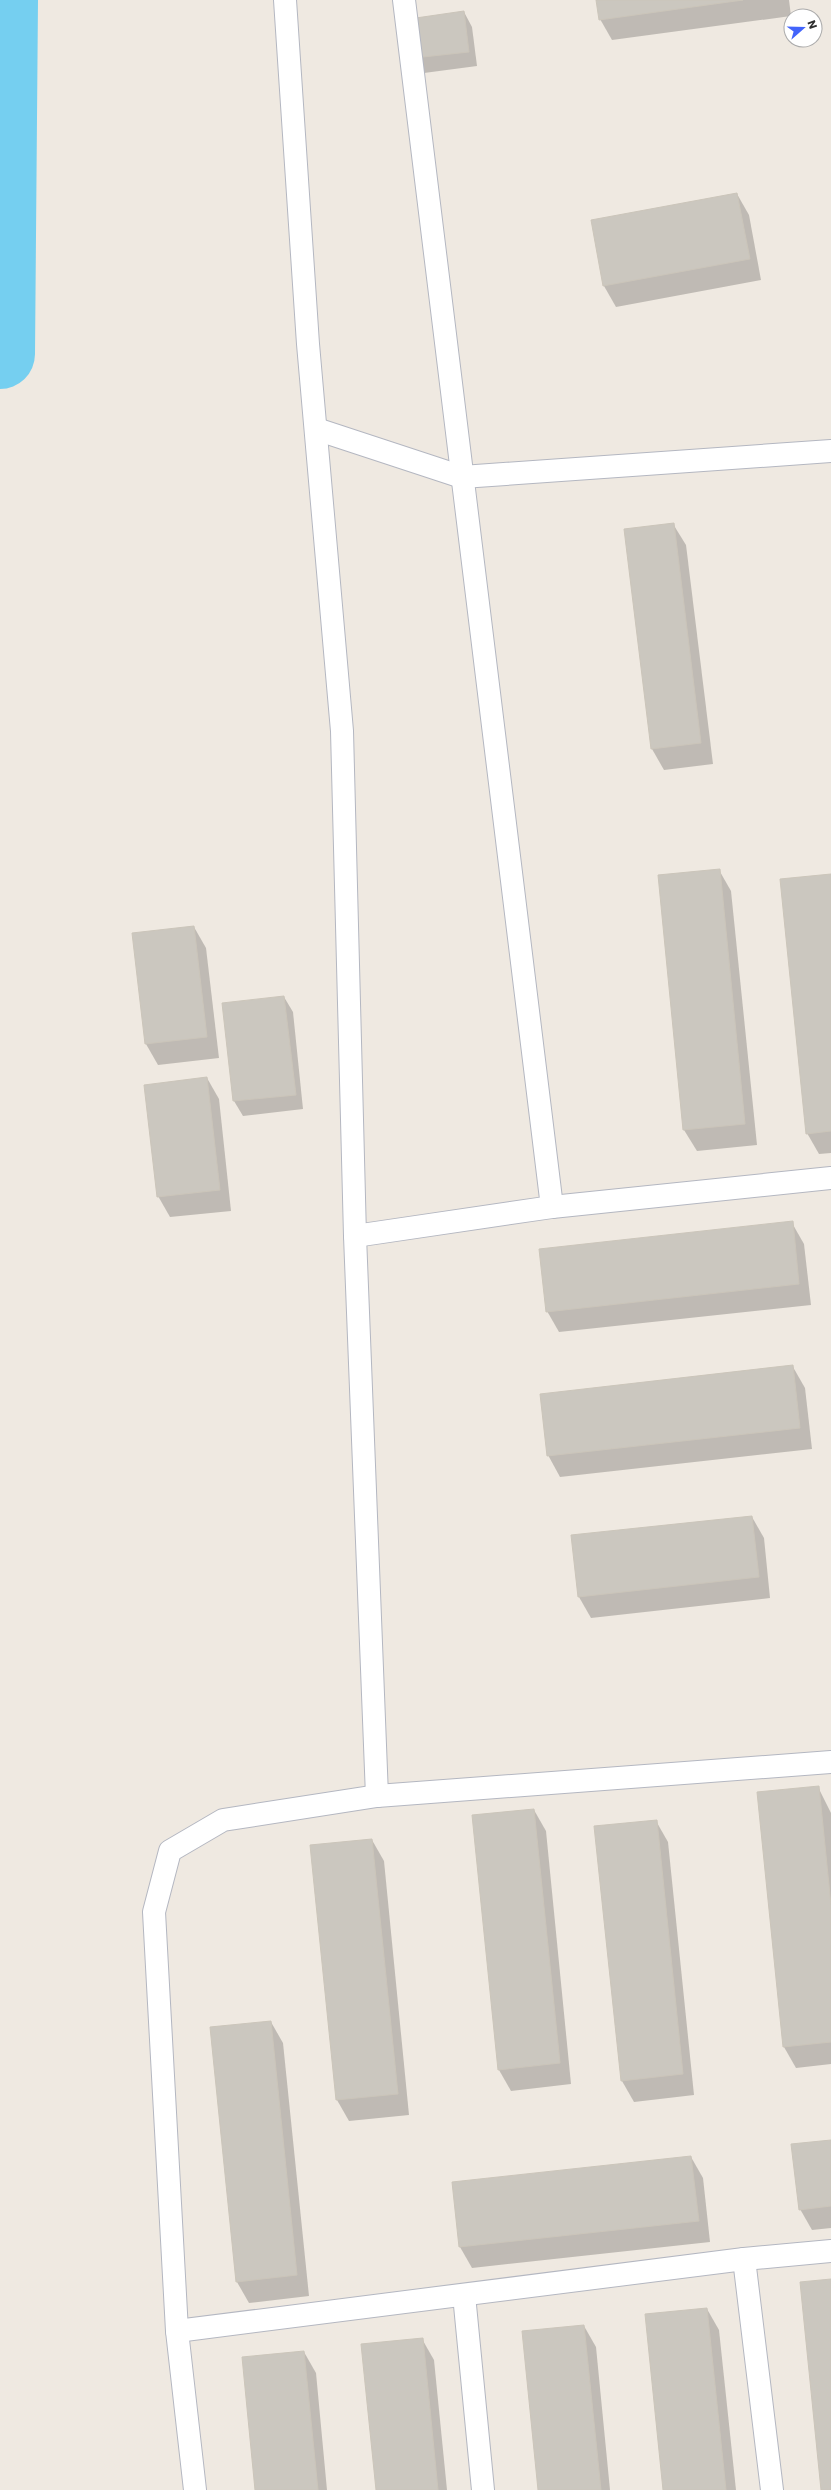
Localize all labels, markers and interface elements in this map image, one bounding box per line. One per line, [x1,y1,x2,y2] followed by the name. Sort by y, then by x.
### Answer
[783,8,823,48] north arrow
[803,18,821,31] text: N

